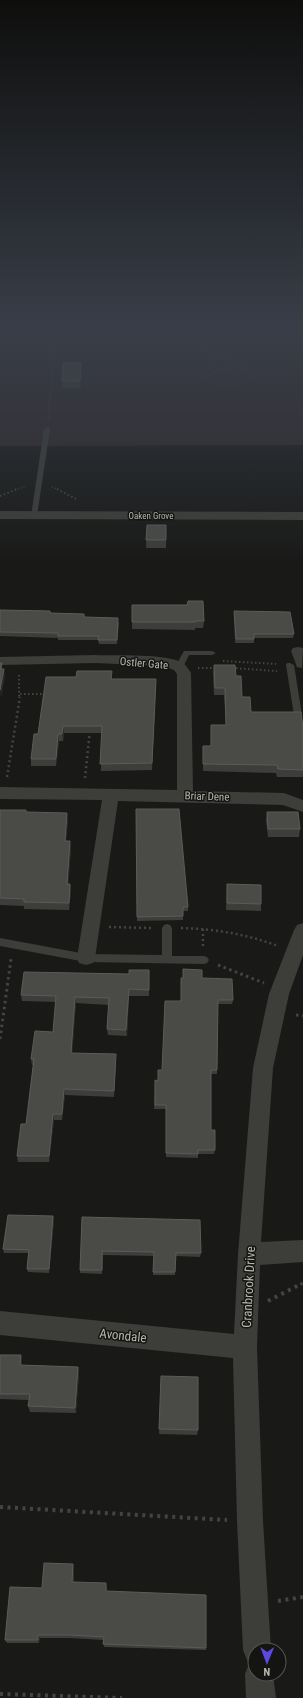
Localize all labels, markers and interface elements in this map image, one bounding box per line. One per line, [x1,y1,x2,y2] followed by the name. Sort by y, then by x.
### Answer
[129,511,173,521] street label: Oaken Grove
[119,655,169,672] street label: Ostler Gate
[184,789,230,804] street label: Briar Dene
[239,1246,258,1328] street label: Cranbrook Drive
[99,1326,147,1345] street label: Avondale
[247,1642,287,1682] north arrow
[263,1665,270,1678] text: N

